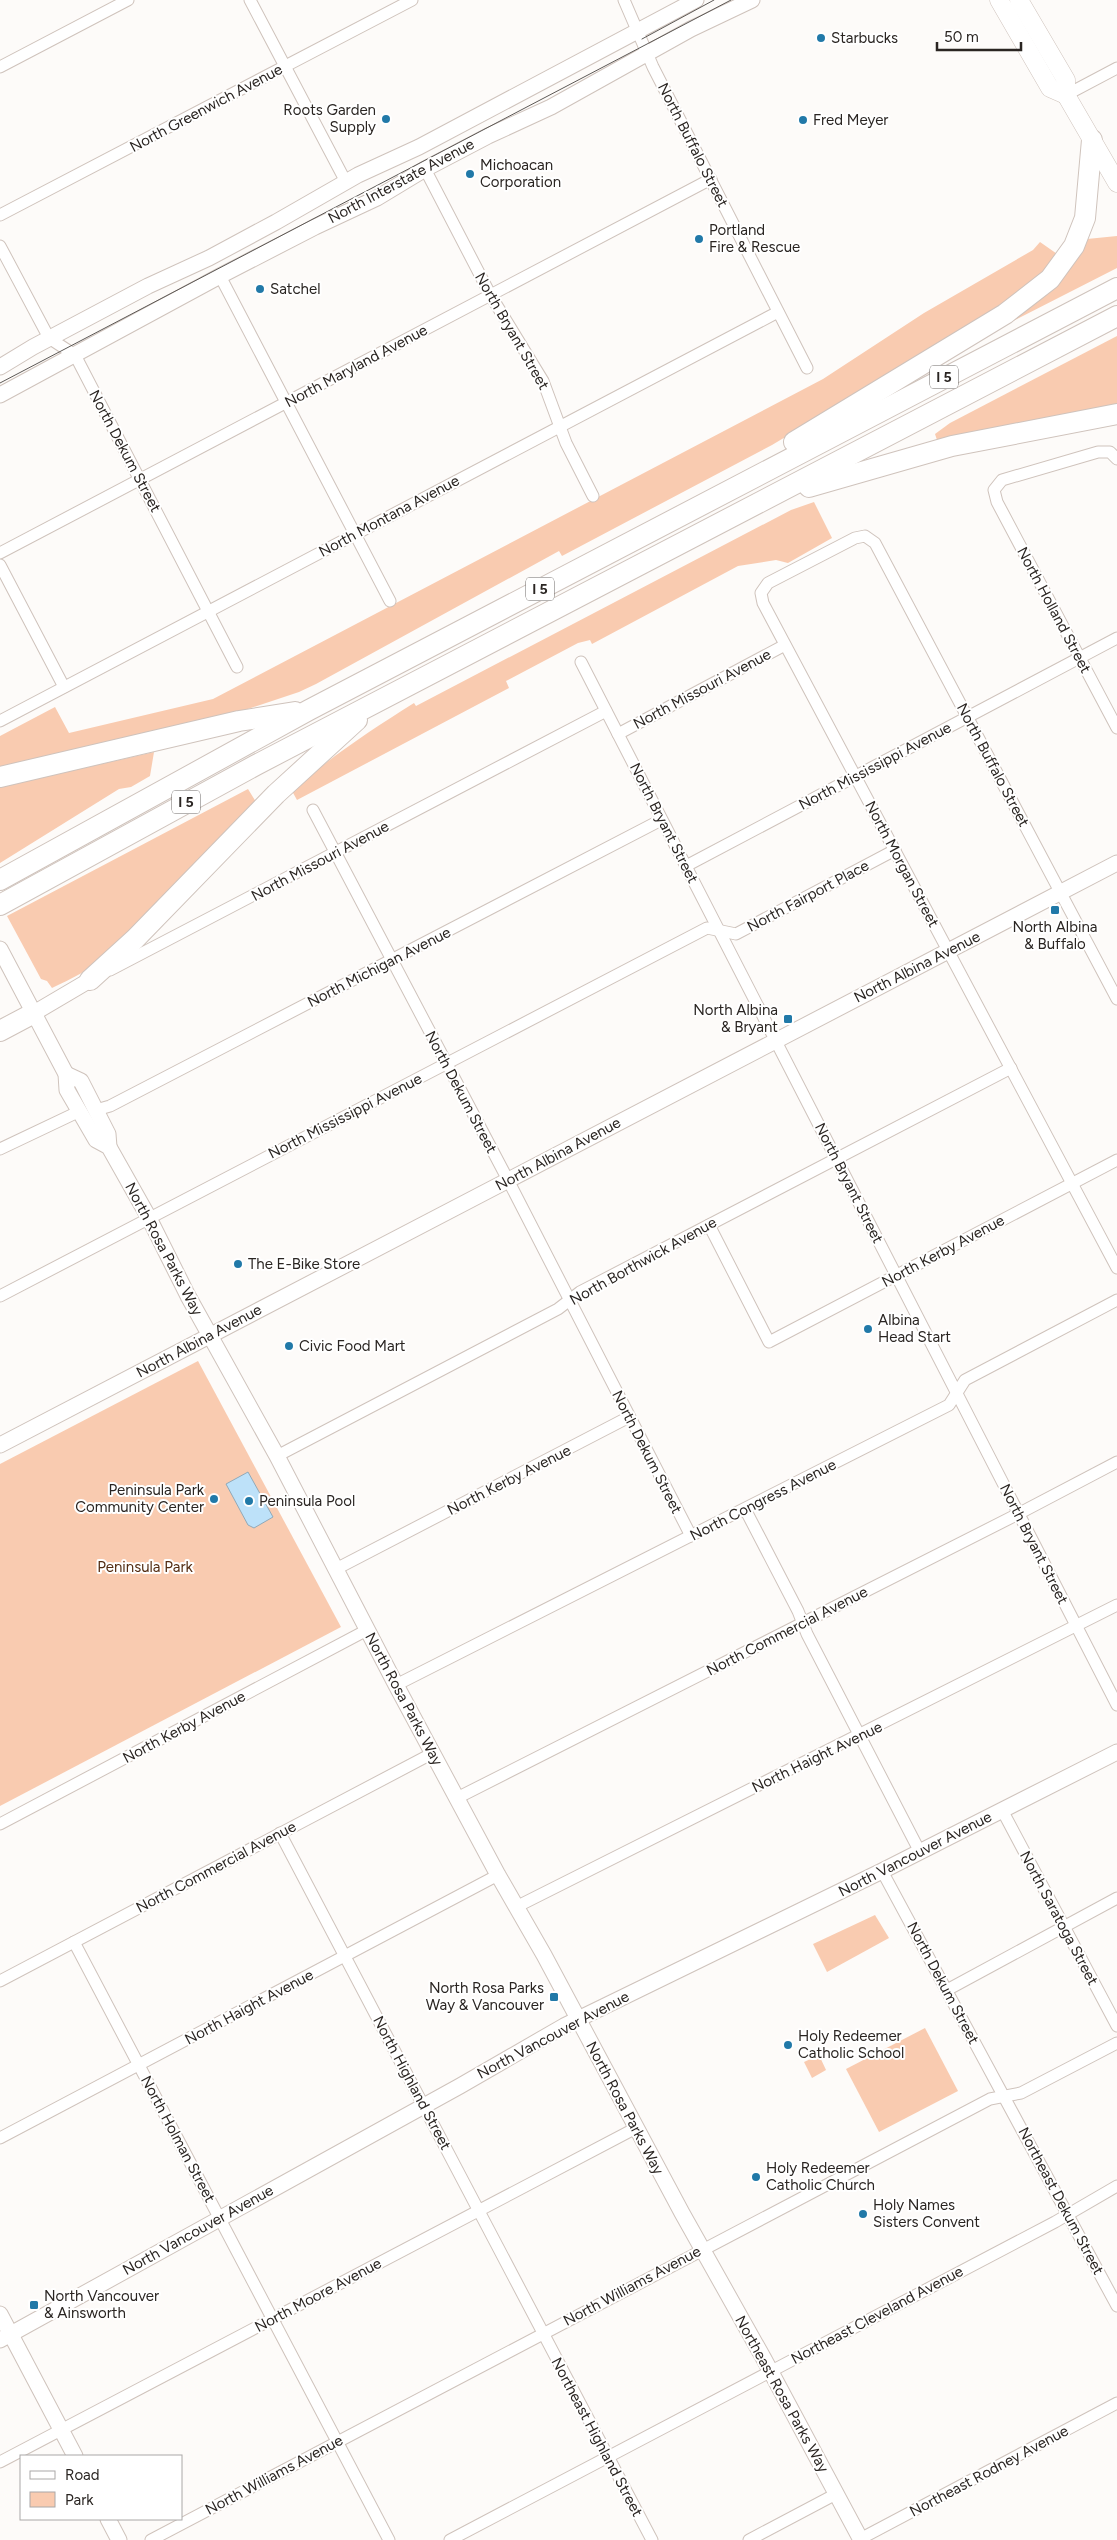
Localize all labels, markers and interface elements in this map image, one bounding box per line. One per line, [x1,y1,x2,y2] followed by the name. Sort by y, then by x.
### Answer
[937,20,1021,52] scale bar
[944,28,979,46] text: 50 m
[831,29,898,47] place label: Starbucks
[815,32,827,44] marker: Starbucks
[127,60,285,156] street label: North Greenwich Avenue
[654,80,732,210] street label: North Buffalo Street
[283,101,376,136] place label: Roots Garden Supply
[813,111,888,129] place label: Fred Meyer
[380,113,392,125] marker: Roots Garden Supply
[797,114,809,126] marker: Fred Meyer
[325,135,477,227] street label: North Interstate Avenue
[480,156,561,191] place label: Michoacan Corporation
[464,168,476,180] marker: Michoacan Corporation
[709,221,800,256] place label: Portland Fire & Rescue
[693,233,705,245] marker: Portland Fire & Rescue
[471,269,553,393] street label: North Bryant Street
[270,280,320,298] place label: Satchel
[254,283,266,295] marker: Satchel
[282,321,430,411] street label: North Maryland Avenue
[930,366,958,388] road number: I 5
[85,387,165,515] street label: North Dekum Street
[316,471,462,561] street label: North Montana Avenue
[1013,544,1095,676] street label: North Holland Street
[526,578,554,600] road number: I 5
[630,645,774,733] street label: North Missouri Avenue
[953,700,1033,830] street label: North Buffalo Street
[796,718,954,814] street label: North Mississippi Avenue
[626,760,702,886] street label: North Bryant Street
[172,790,200,814] road number: I 5
[861,798,943,930] street label: North Morgan Street
[248,817,392,905] street label: North Missouri Avenue
[744,856,872,936] street label: North Fairport Place
[1049,904,1061,916] marker: North Albina & Buffalo
[1013,918,1097,953] place label: North Albina & Buffalo
[304,923,454,1011] street label: North Michigan Avenue
[851,927,983,1007] street label: North Albina Avenue
[693,1001,778,1036] place label: North Albina & Bryant
[782,1013,794,1025] marker: North Albina & Bryant
[421,1028,501,1156] street label: North Dekum Street
[265,1069,425,1163] street label: North Mississippi Avenue
[492,1113,624,1195] street label: North Albina Avenue
[811,1120,887,1246] street label: North Bryant Street
[121,1179,207,1319] street label: North Rosa Parks Way
[879,1211,1007,1291] street label: North Kerby Avenue
[566,1213,720,1309] street label: North Borthwick Avenue
[248,1255,360,1273] place label: The E-Bike Store
[232,1258,244,1270] marker: The E-Bike Store
[133,1300,265,1382] street label: North Albina Avenue
[878,1311,951,1346] place label: Albina Head Start
[862,1323,874,1335] marker: Albina Head Start
[299,1337,406,1355] place label: Civic Food Mart
[283,1340,295,1352] marker: Civic Food Mart
[608,1387,686,1517] street label: North Dekum Street
[444,1441,574,1519] street label: North Kerby Avenue
[687,1455,839,1545] street label: North Congress Avenue
[75,1481,205,1516] place label: Peninsula Park Community Center
[996,1481,1072,1607] street label: North Bryant Street
[259,1492,355,1510] place label: Peninsula Pool
[208,1493,220,1505] marker: Peninsula Park Community Center
[243,1495,255,1507] marker: Peninsula Pool
[97,1558,193,1576] park label: Peninsula Park
[703,1582,871,1680] street label: North Commercial Avenue
[361,1629,447,1769] street label: North Rosa Parks Way
[120,1687,248,1767] street label: North Kerby Avenue
[749,1718,885,1796] street label: North Haight Avenue
[835,1808,995,1900] street label: North Vancouver Avenue
[133,1817,299,1917] street label: North Commercial Avenue
[1016,1848,1102,1988] street label: North Saratoga Street
[903,1919,983,2047] street label: North Dekum Street
[182,1966,316,2048] street label: North Haight Avenue
[426,1979,544,2014] place label: North Rosa Parks Way & Vancouver
[474,1987,632,2083] street label: North Vancouver Avenue
[548,1991,560,2003] marker: North Rosa Parks Way & Vancouver
[369,2013,455,2153] street label: North Highland Street
[798,2027,904,2062] place label: Holy Redeemer Catholic School
[582,2038,668,2178] street label: North Rosa Parks Way
[782,2039,794,2051] marker: Holy Redeemer Catholic School
[137,2073,219,2206] street label: North Holman Street
[1014,2124,1108,2278] street label: Northeast Dekum Street
[766,2159,875,2194] place label: Holy Redeemer Catholic Church
[750,2171,762,2183] marker: Holy Redeemer Catholic Church
[120,2181,276,2279] street label: North Vancouver Avenue
[873,2196,980,2231] place label: Holy Names Sisters Convent
[857,2208,869,2220] marker: Holy Names Sisters Convent
[560,2242,704,2330] street label: North Williams Avenue
[252,2254,384,2336] street label: North Moore Avenue
[788,2262,966,2368] street label: Northeast Cleveland Avenue
[44,2287,159,2322] place label: North Vancouver & Ainsworth
[28,2299,40,2311] marker: North Vancouver & Ainsworth
[731,2312,833,2476] street label: Northeast Rosa Parks Way
[547,2354,647,2520] street label: Northeast Highland Street
[907,2421,1071,2521] street label: Northeast Rodney Avenue
[202,2431,346,2519] street label: North Williams Avenue
[20,2455,182,2520] legend
[65,2466,100,2484] text: Road
[65,2491,94,2509] text: Park

